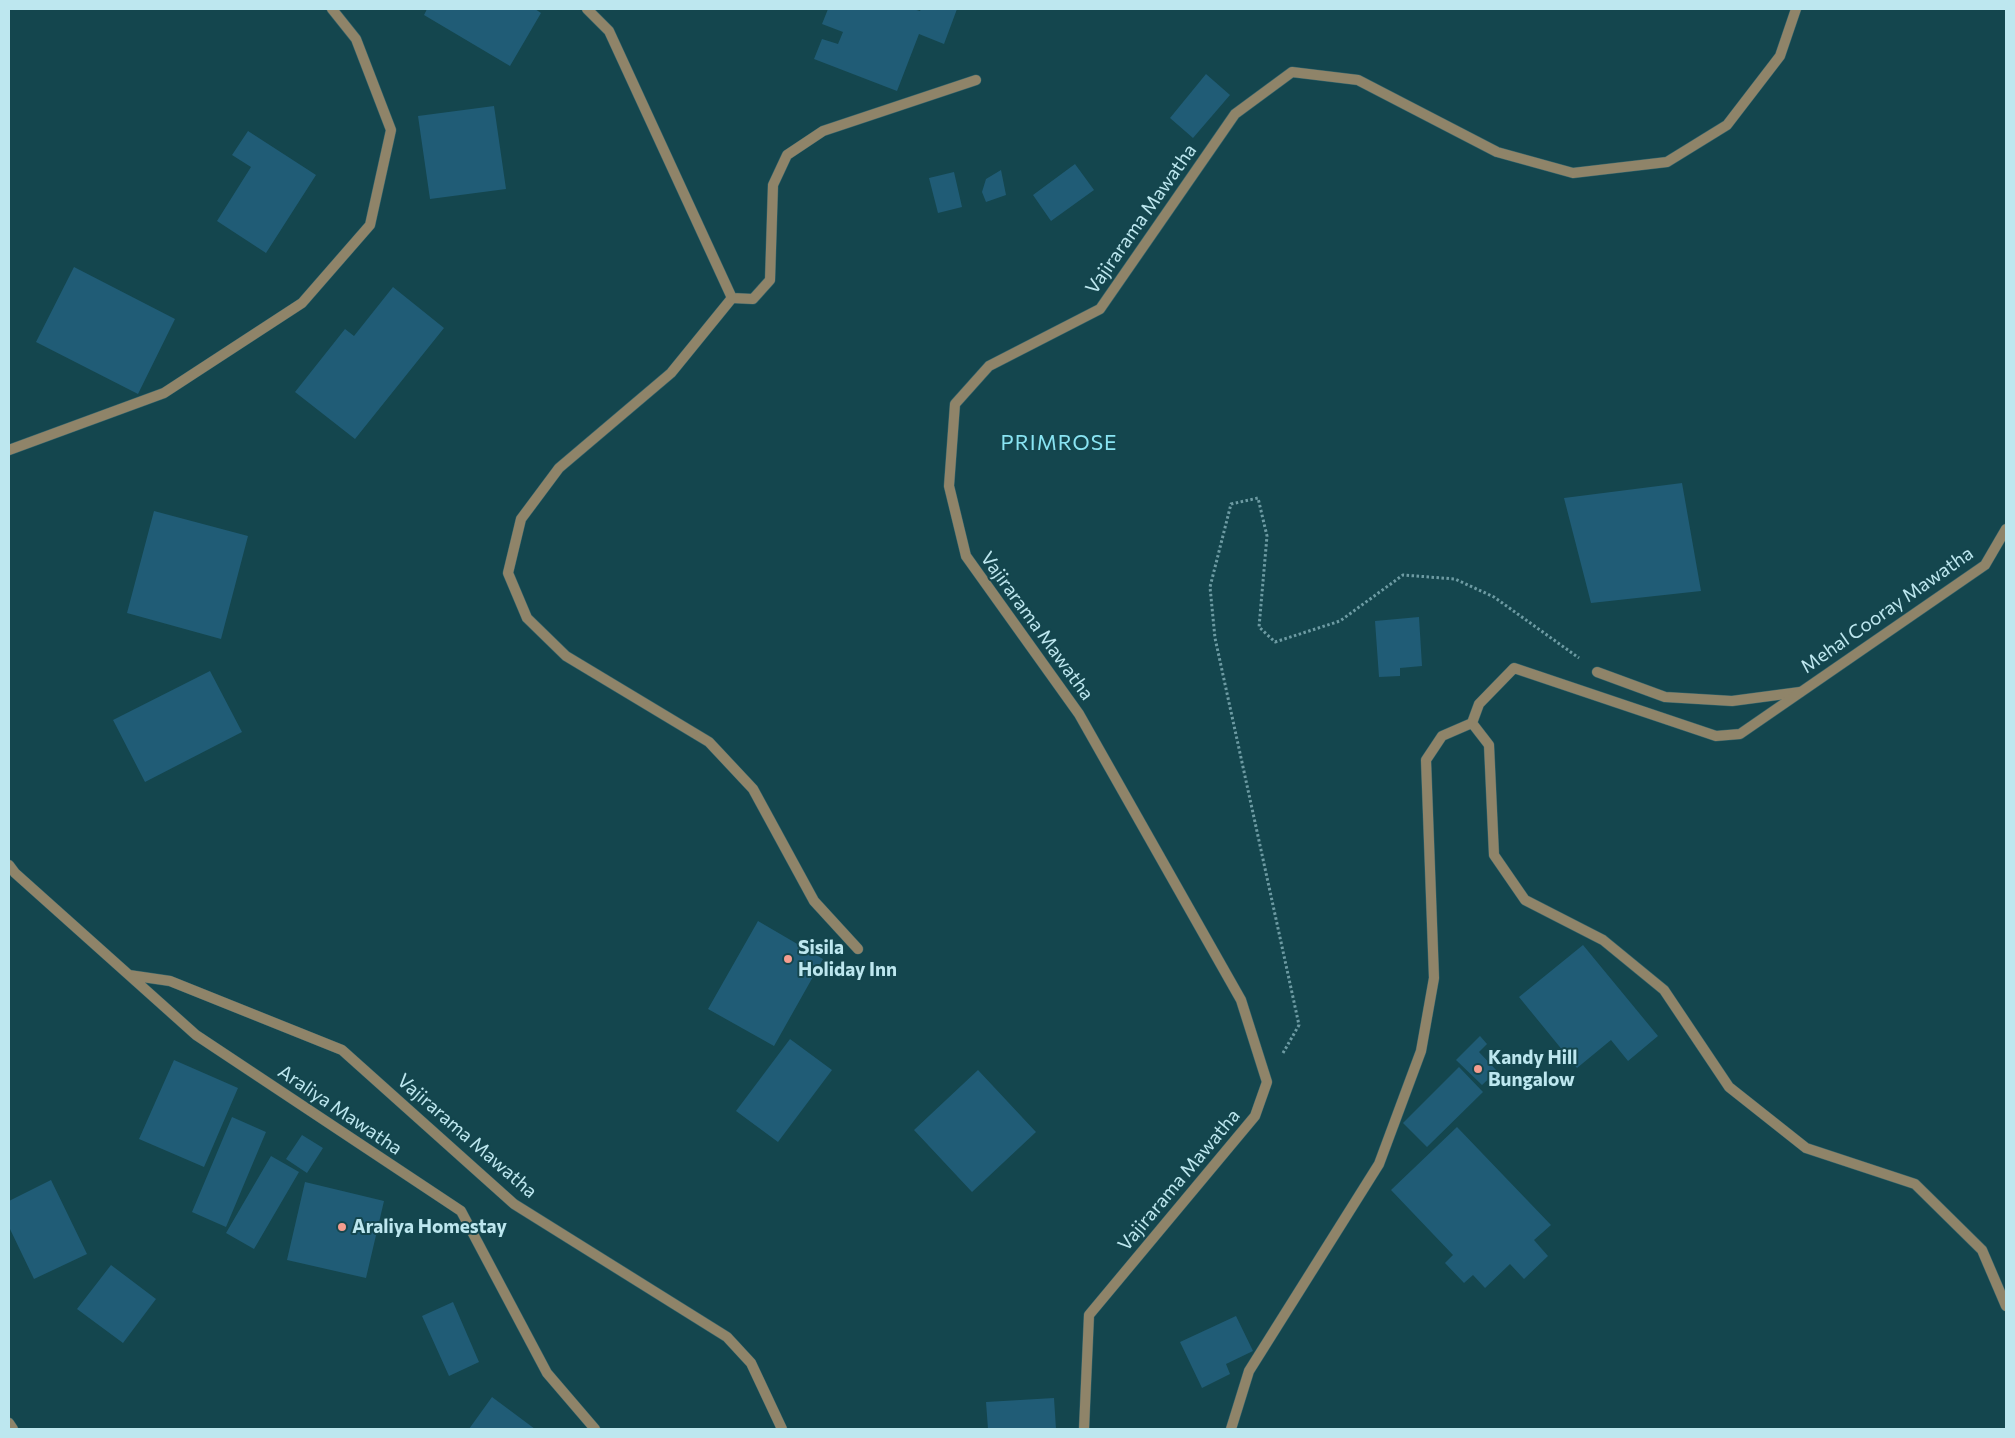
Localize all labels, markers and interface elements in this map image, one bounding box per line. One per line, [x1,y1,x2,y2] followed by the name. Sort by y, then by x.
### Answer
[1081,140,1201,298] street label: Vajirarama Mawatha
[1000,430,1118,456] district label: PRIMROSE
[1796,542,1978,678] street label: Mehal Cooray Mawatha
[976,547,1098,705] street label: Vajirarama Mawatha
[798,937,897,981] place label: Sisila Holiday Inn
[782,953,794,965] marker: Sisila Holiday Inn
[1488,1047,1577,1091] place label: Kandy Hill Bungalow
[274,1060,406,1160] street label: Araliya Mawatha
[1472,1063,1484,1075] marker: Kandy Hill Bungalow
[392,1069,542,1203] street label: Vajirarama Mawatha
[1113,1105,1245,1255] street label: Vajirarama Mawatha
[352,1216,507,1238] place label: Araliya Homestay
[336,1221,348,1233] marker: Araliya Homestay

